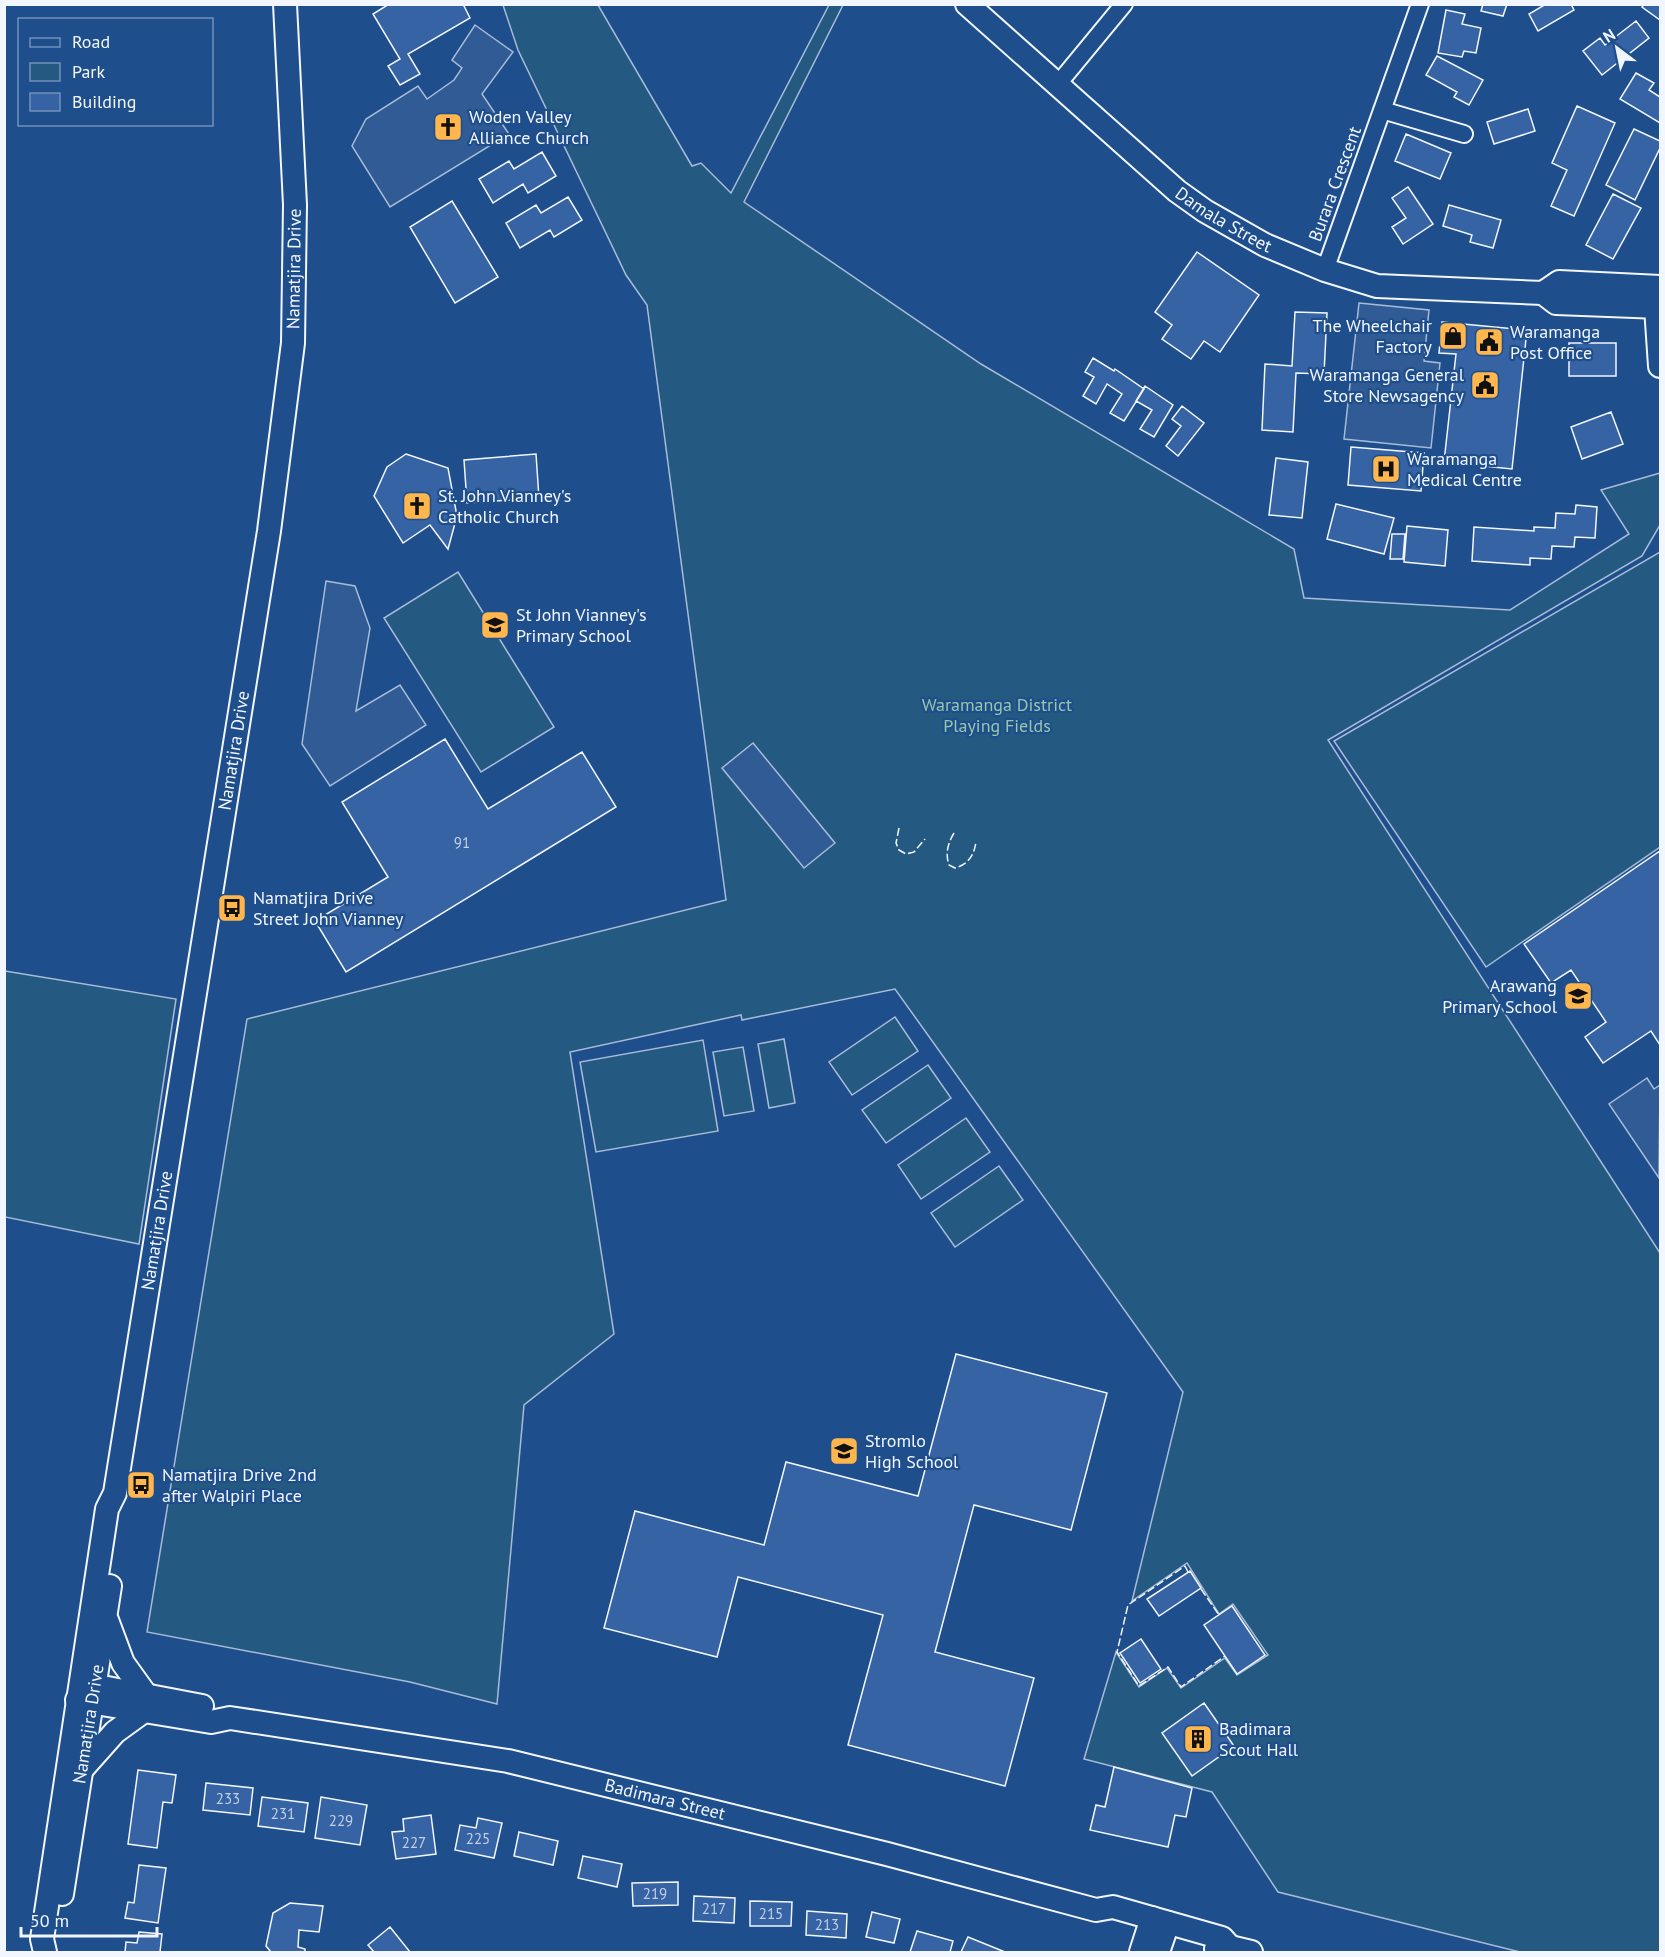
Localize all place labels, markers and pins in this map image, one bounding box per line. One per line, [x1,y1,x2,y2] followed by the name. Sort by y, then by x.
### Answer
[469,105,589,149] place label: Woden Valley Alliance Church
[432,111,464,143] church icon: Woden Valley Alliance Church
[1313,314,1433,358] place label: The Wheelchair Factory
[1437,320,1469,352] shop icon: The Wheelchair Factory
[1510,320,1600,364] place label: Waramanga Post Office
[1473,326,1505,358] public building icon: Waramanga Post Office
[1310,363,1465,407] place label: Waramanga General Store Newsagency
[1469,369,1501,401] public building icon: Waramanga General Store Newsagency
[1407,447,1522,491] place label: Waramanga Medical Centre
[1370,453,1402,485] hospital icon: Waramanga Medical Centre
[438,484,571,528] place label: St. John Vianney's Catholic Church
[401,490,433,522] church icon: St. John Vianney's Catholic Church
[516,603,647,647] place label: St John Vianney's Primary School
[479,609,511,641] school or university icon: St John Vianney's Primary School
[253,886,404,930] place label: Namatjira Drive Street John Vianney
[216,892,248,924] bus stop icon: Namatjira Drive Street John Vianney
[1442,974,1558,1018] place label: Arawang Primary School
[1562,980,1594,1012] school or university icon: Arawang Primary School
[865,1429,959,1473] place label: Stromlo High School
[828,1435,860,1467] school or university icon: Stromlo High School
[162,1463,317,1507] place label: Namatjira Drive 2nd after Walpiri Place
[125,1469,157,1501] bus stop icon: Namatjira Drive 2nd after Walpiri Place
[1219,1717,1299,1761] place label: Badimara Scout Hall
[1182,1723,1214,1755] building icon: Badimara Scout Hall

